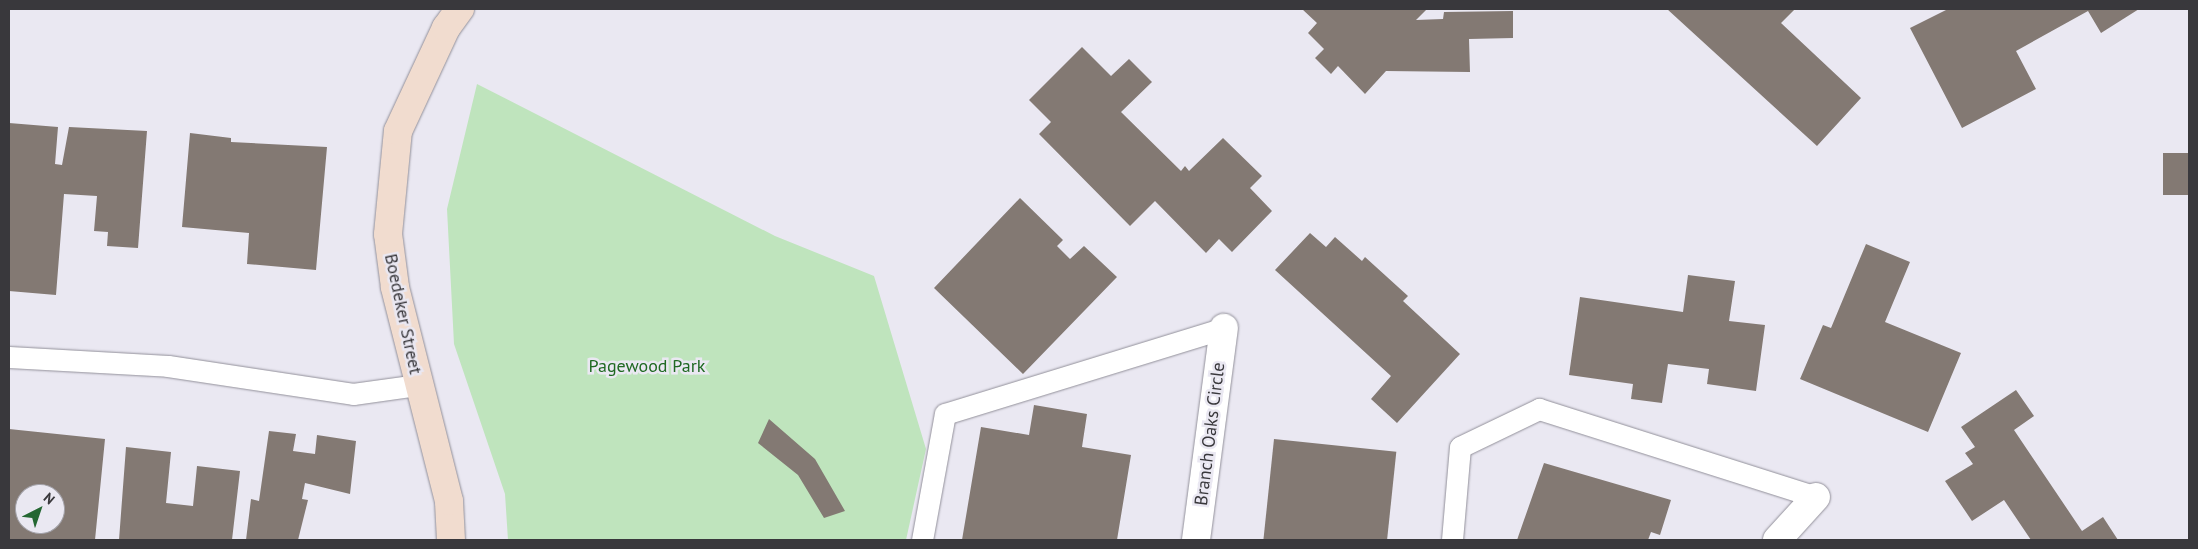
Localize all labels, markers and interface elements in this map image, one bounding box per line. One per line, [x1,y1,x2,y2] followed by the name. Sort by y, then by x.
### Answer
[380,252,426,376] street label: Boedeker Street
[589,355,705,377] park label: Pagewood Park
[1190,361,1230,507] street label: Branch Oaks Circle
[15,484,65,534] north arrow
[40,489,59,508] text: N

